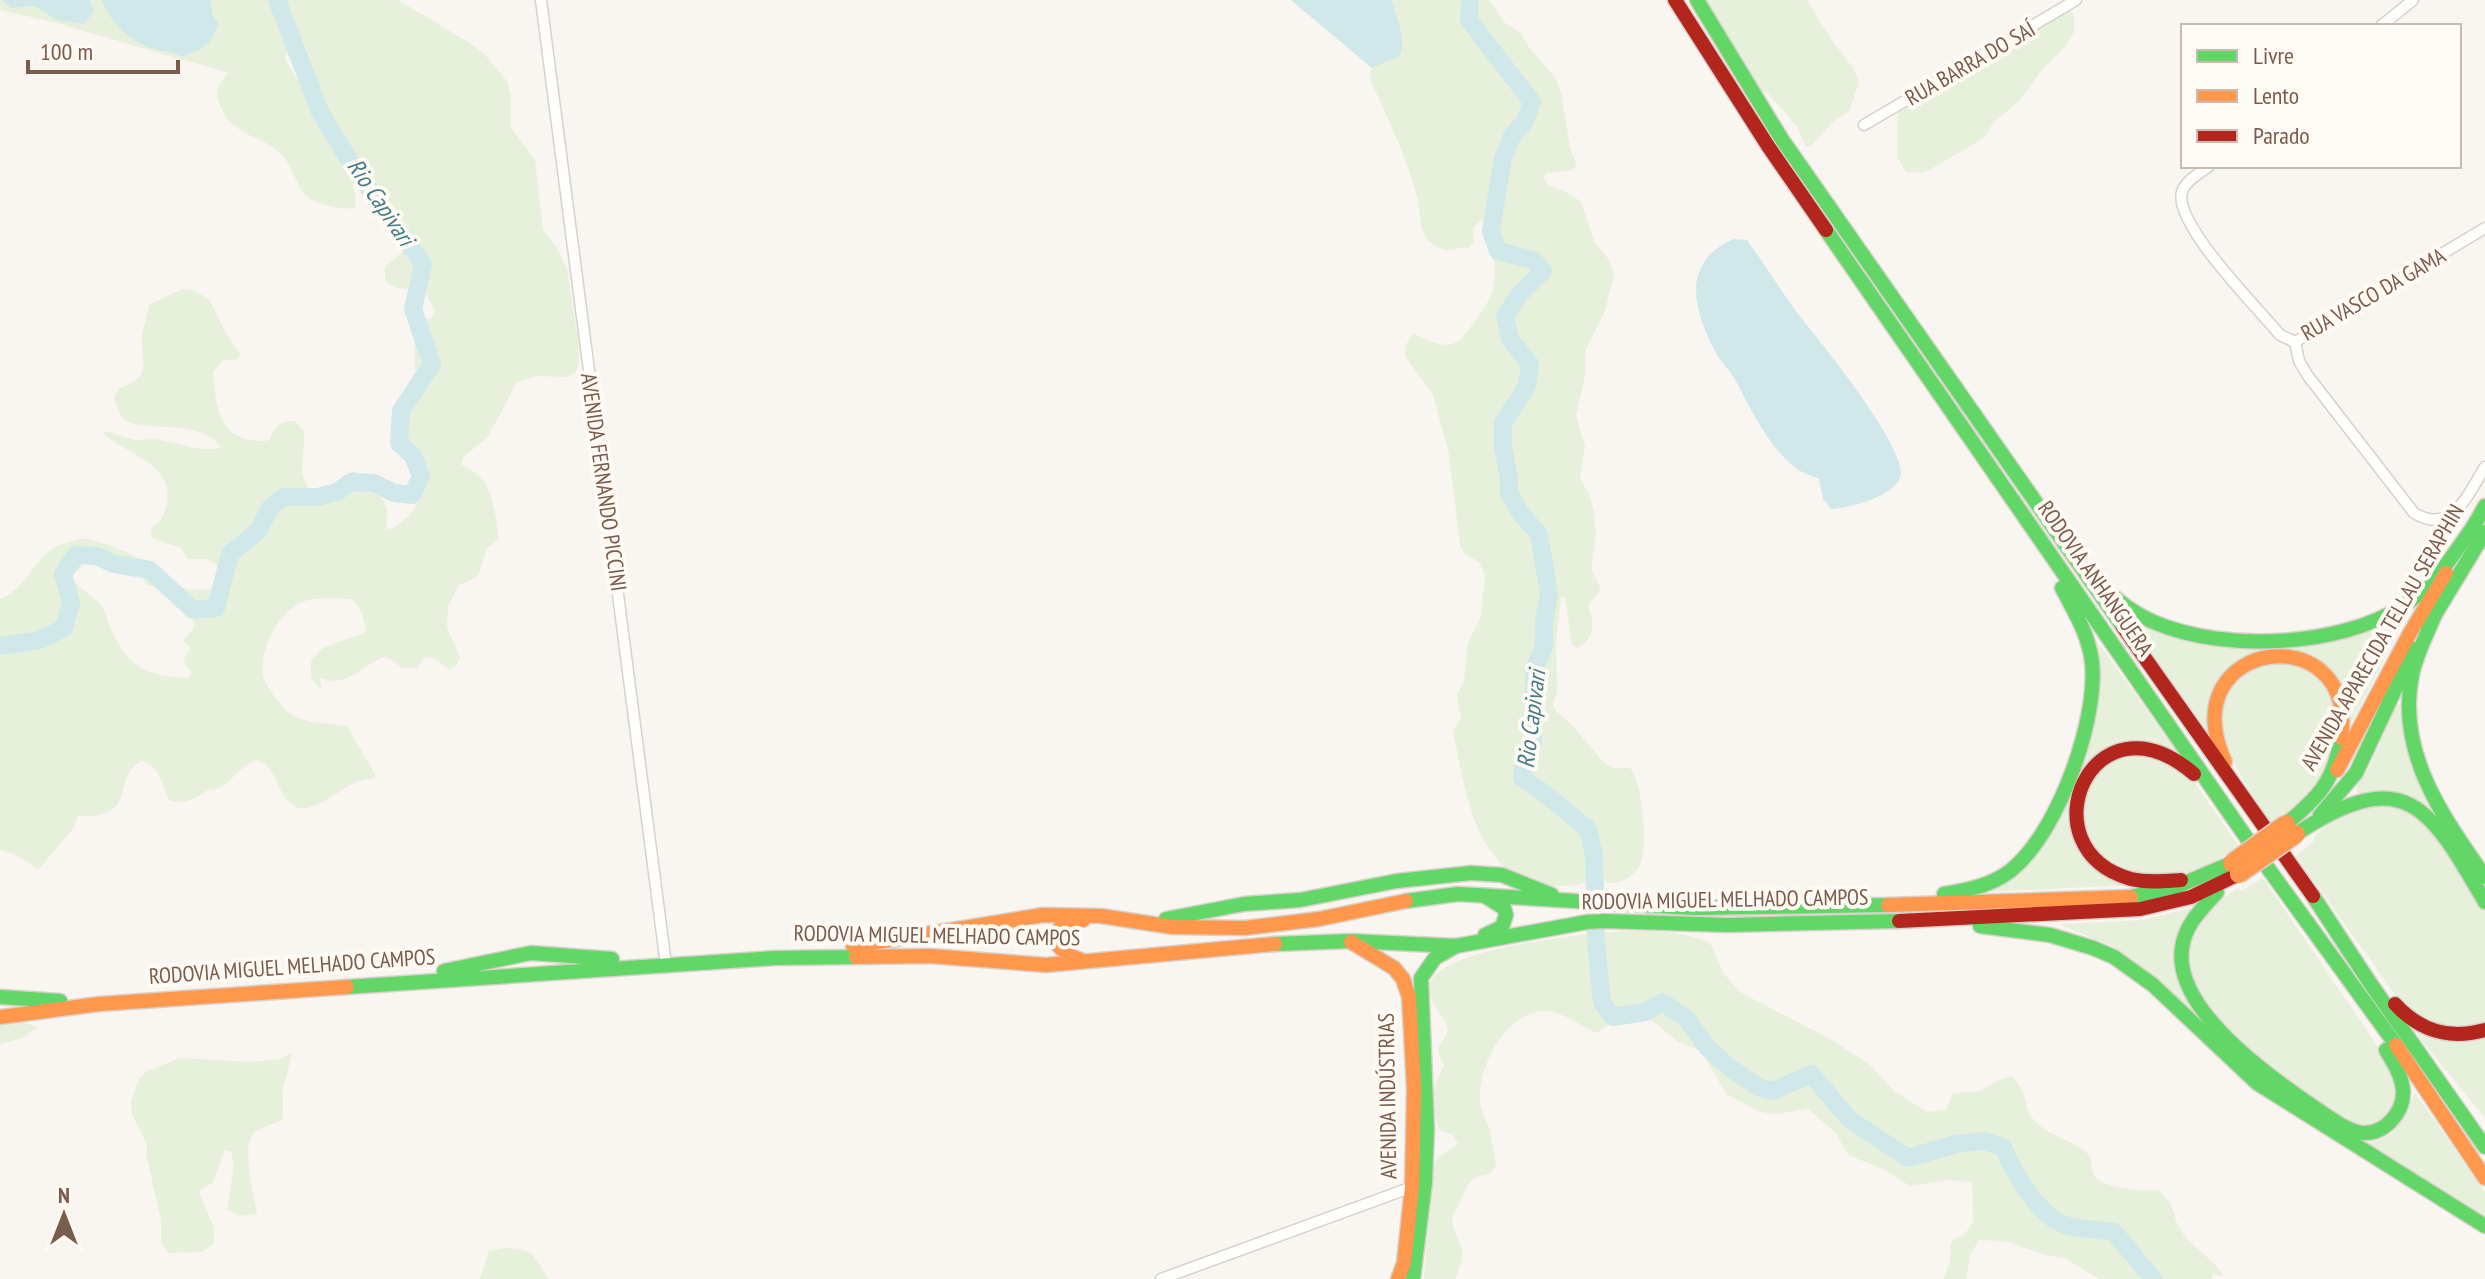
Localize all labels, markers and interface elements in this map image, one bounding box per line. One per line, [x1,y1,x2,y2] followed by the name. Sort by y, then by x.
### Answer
[1900,14,2041,111] street label: RUA BARRA DO SAÍ
[28,24,178,74] scale bar
[2181,24,2461,168] legend
[40,36,93,67] text: 100 m
[2253,40,2294,71] text: Livre
[2253,80,2299,111] text: Lento
[2253,120,2310,151] text: Parado
[341,152,423,254] water label: Rio Capivari
[2296,241,2451,347] street label: RUA VASCO DA GAMA
[575,371,633,593] street label: AVENIDA FERNANDO PICCINI
[2032,495,2160,661] street label: RODOVIA ANHANGUERA
[2294,499,2470,775] street label: AVENIDA APARECIDA TELLAU SERAPHIN
[1510,665,1553,770] water label: Rio Capivari
[1581,882,1869,916] street label: RODOVIA MIGUEL MELHADO CAMPOS
[793,918,1081,952] street label: RODOVIA MIGUEL MELHADO CAMPOS
[148,942,436,990] street label: RODOVIA MIGUEL MELHADO CAMPOS
[1372,1013,1402,1179] street label: AVENIDA INDÚSTRIAS
[24,1175,104,1255] north arrow
[58,1181,70,1209] text: N

